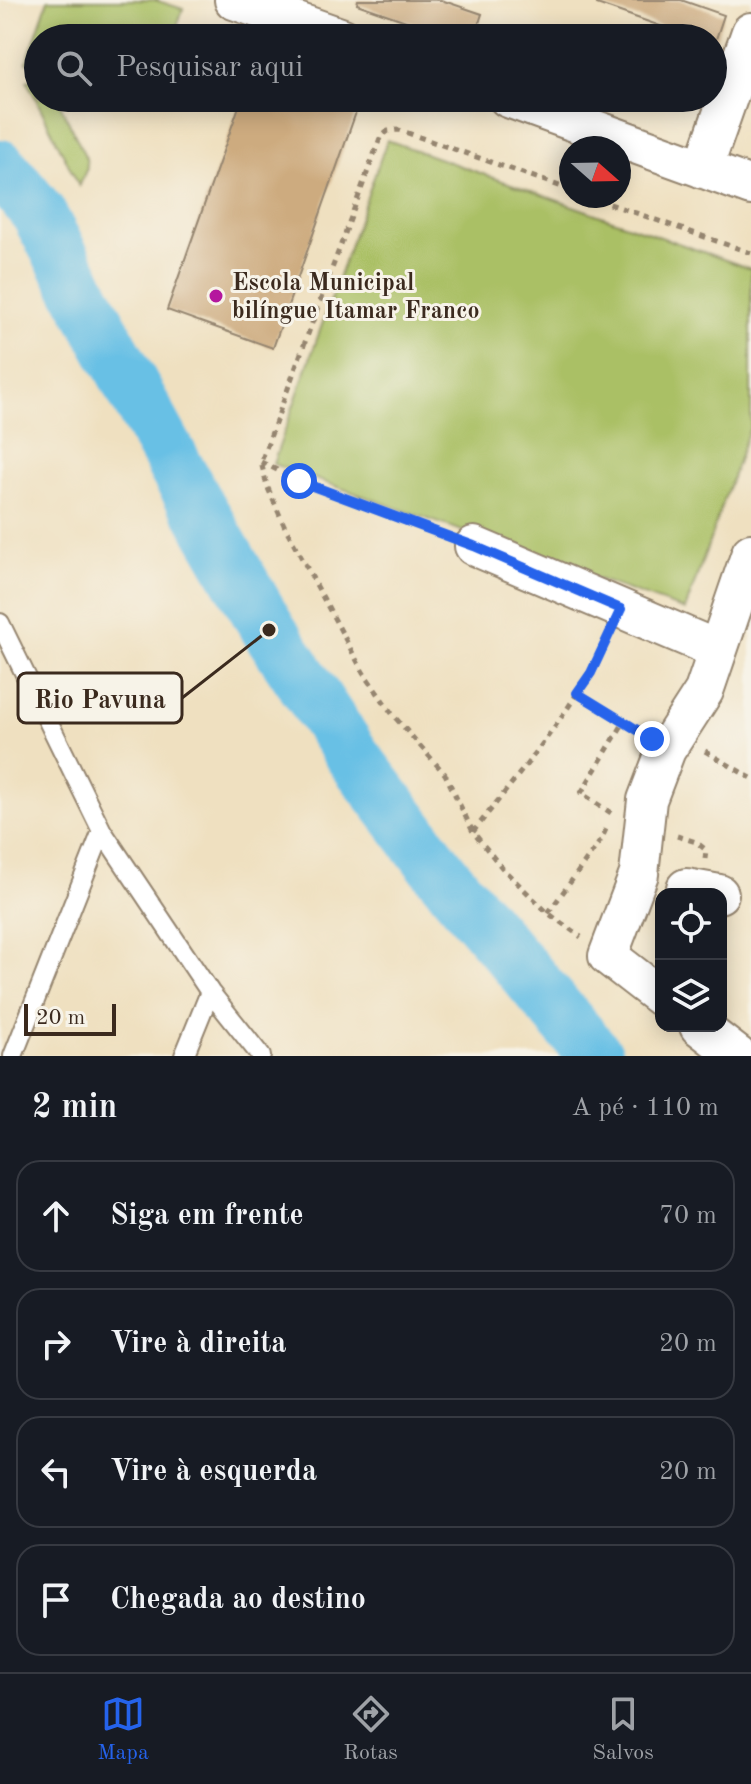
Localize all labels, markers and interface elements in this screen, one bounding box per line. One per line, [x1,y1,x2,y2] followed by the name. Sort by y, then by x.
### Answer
[24,24,727,112] search box
[52,46,96,90] icon: search
[116,53,303,83] text: Pesquisar aqui
[559,136,631,208] north arrow
[232,272,480,324] place label: Escola Municipal bilíngue Itamar Franco
[207,287,225,305] marker: Escola Municipal bilíngue Itamar Franco
[281,463,317,499] route start
[18,673,182,723] callout: Rio Pavuna
[34,688,166,714] text: Rio Pavuna
[634,721,670,757] route end
[655,888,727,1032] map controls
[655,888,727,960] button: locate
[655,960,727,1032] button: layers
[24,1000,116,1036] scale bar
[36,1007,85,1029] text: 20 m
[32,1091,117,1125] text: 2 min
[571,1095,719,1121] text: A pé · 110 m
[34,1194,78,1238] icon: ahead
[110,1201,304,1231] text: Siga em frente
[659,1203,717,1229] text: 70 m
[34,1322,78,1366] icon: right
[110,1329,287,1359] text: Vire à direita
[659,1331,717,1357] text: 20 m
[34,1450,78,1494] icon: left
[110,1457,317,1487] text: Vire à esquerda
[659,1459,717,1485] text: 20 m
[34,1578,78,1622] icon: arrive
[110,1585,366,1615] text: Chegada ao destino
[97,1692,149,1767] tab: Mapa
[343,1692,398,1767] tab: Rotas
[592,1692,654,1767] tab: Salvos

